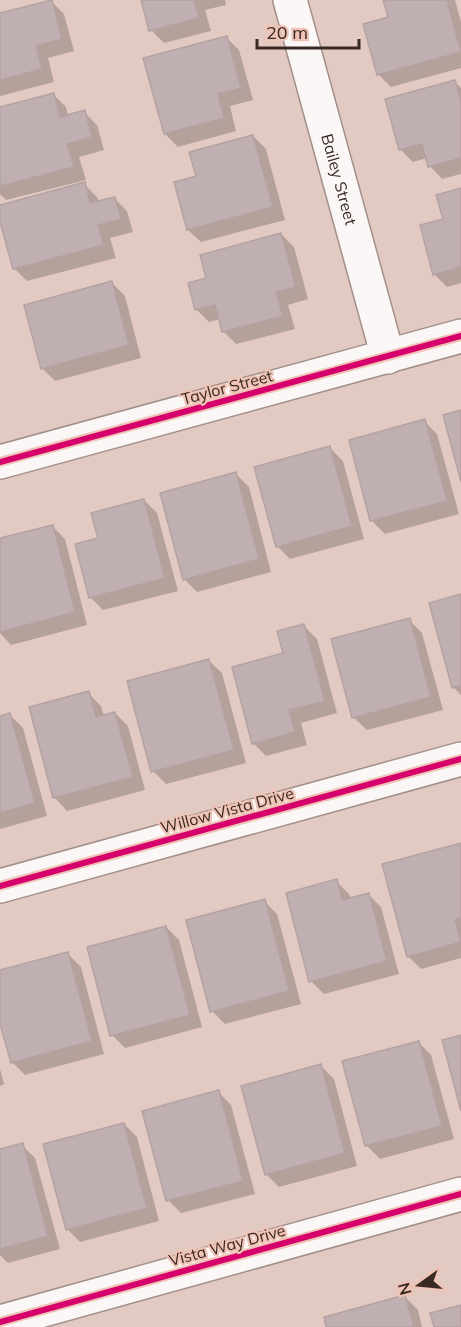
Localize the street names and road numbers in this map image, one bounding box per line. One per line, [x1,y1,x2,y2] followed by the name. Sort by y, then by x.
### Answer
[317,132,361,228] street label: Bailey Street
[179,365,275,409] street label: Taylor Street
[158,783,296,837] street label: Willow Vista Drive
[166,1220,288,1270] street label: Vista Way Drive

